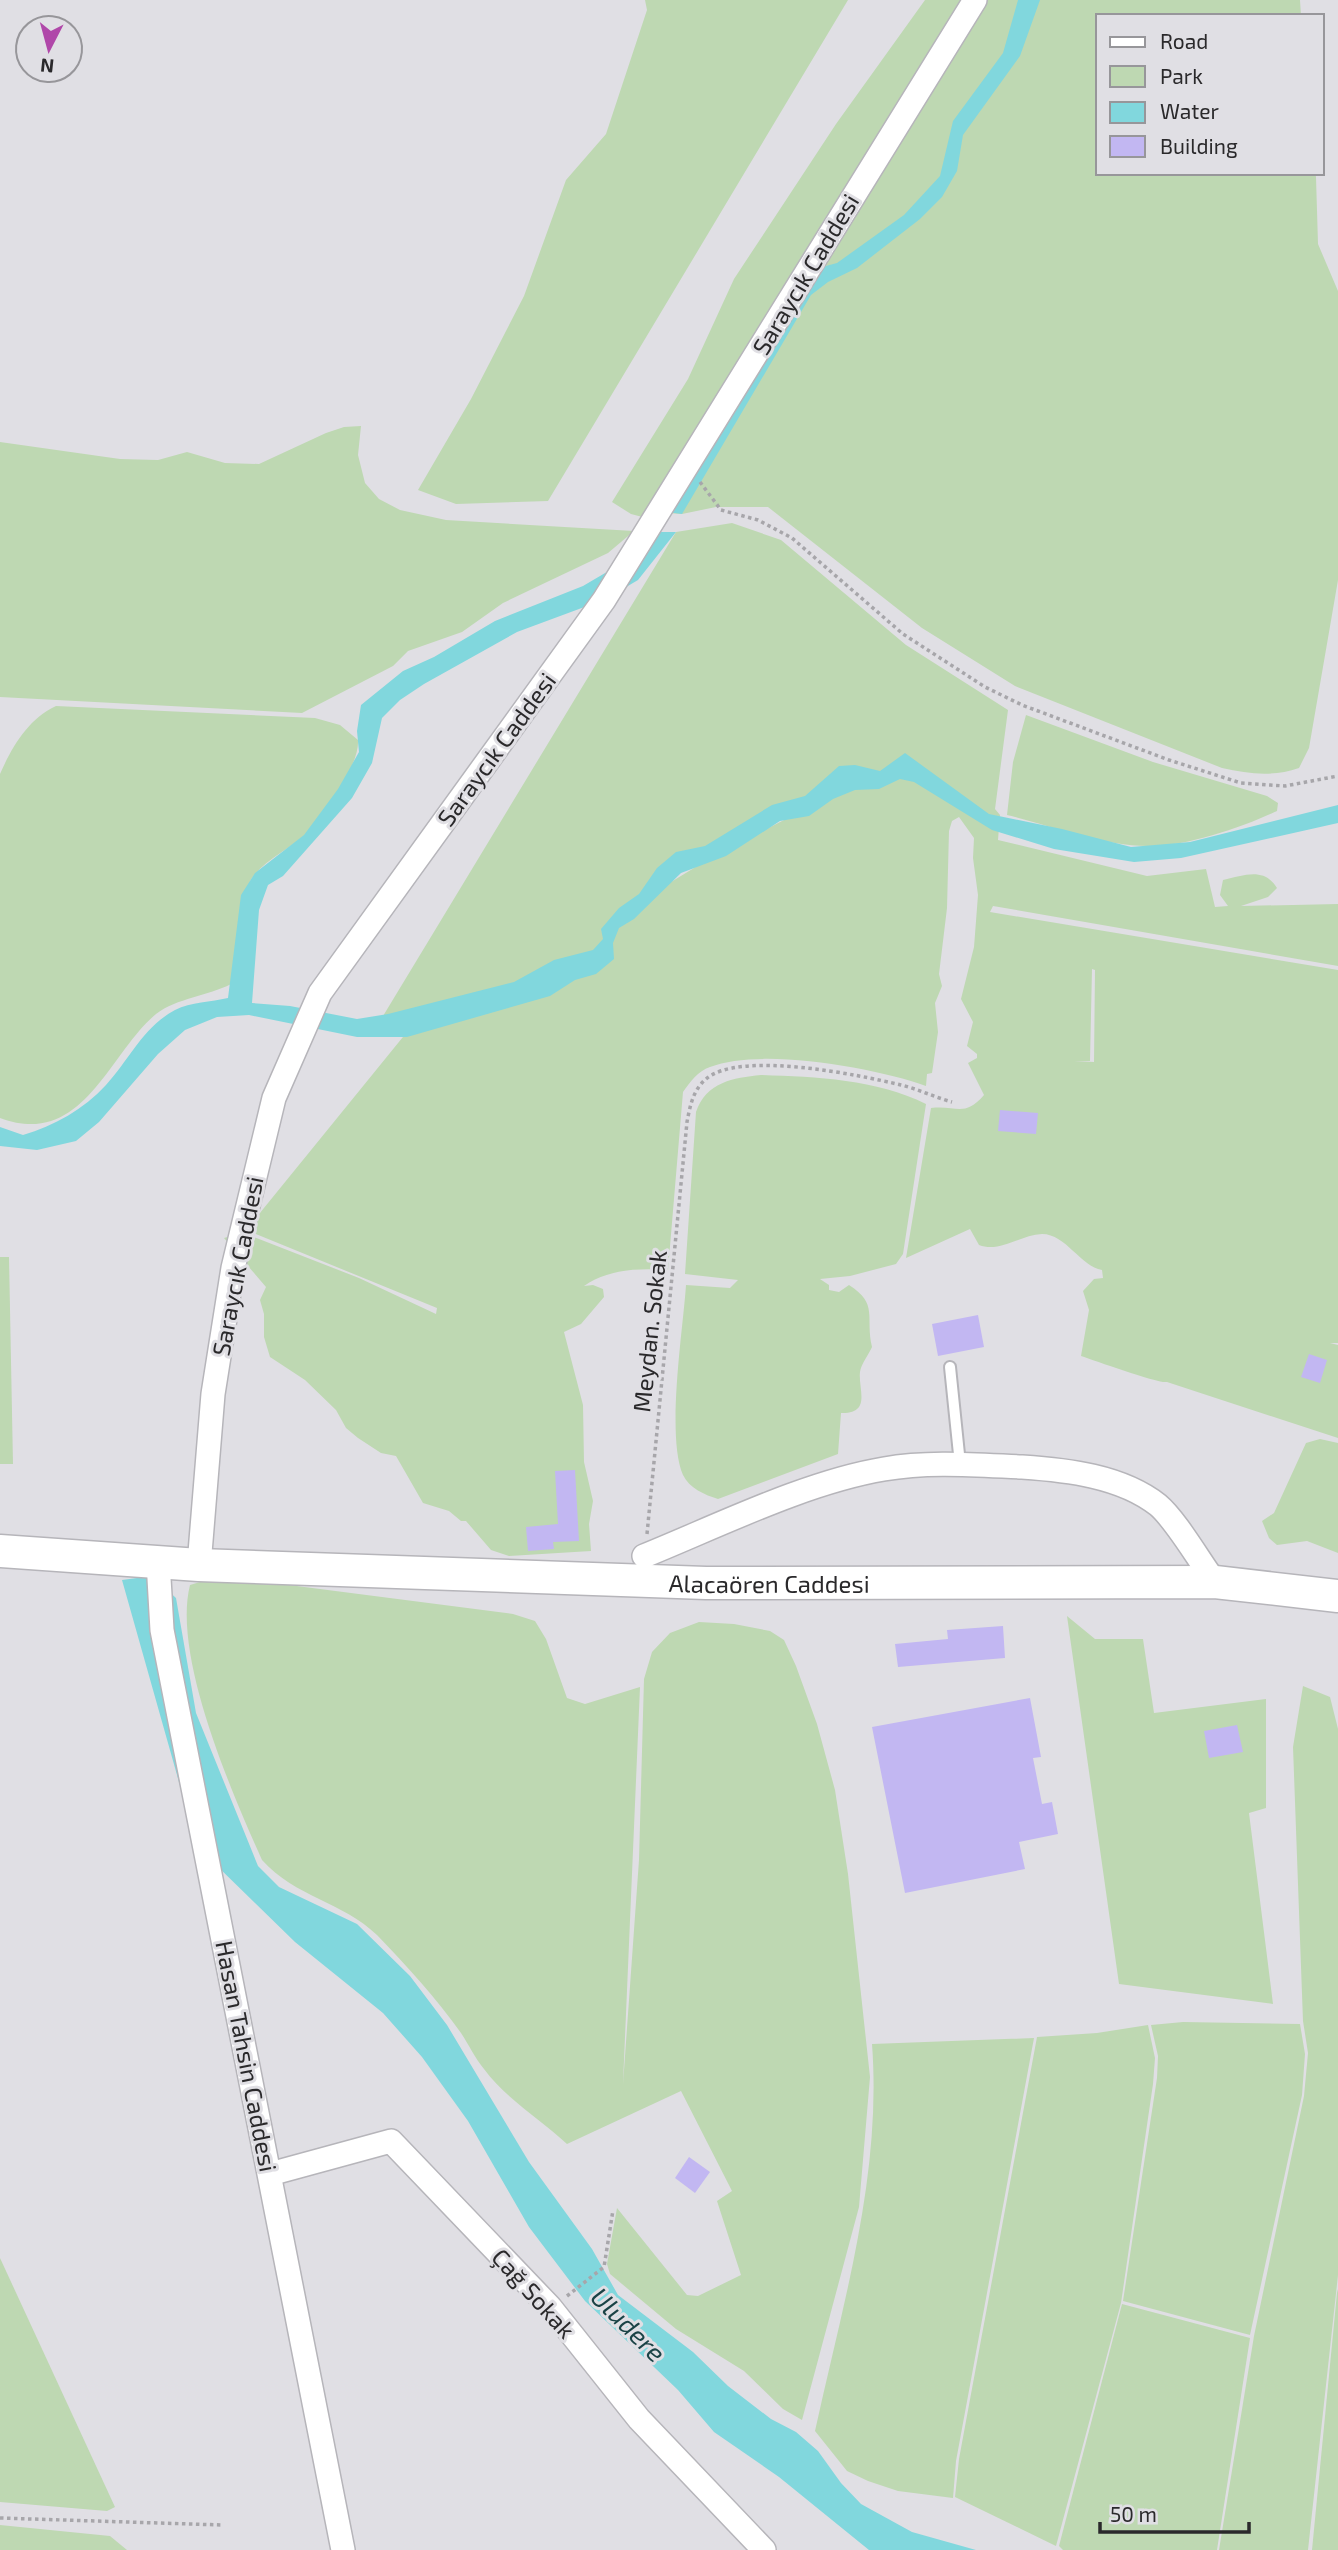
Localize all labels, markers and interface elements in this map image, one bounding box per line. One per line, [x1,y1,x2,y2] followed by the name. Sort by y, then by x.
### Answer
[14,14,84,84] north arrow
[1096,14,1324,175] legend
[1160,28,1208,53] text: Road
[39,54,55,79] text: N
[1160,63,1203,88] text: Park
[1160,98,1219,123] text: Water
[1160,133,1238,158] text: Building
[746,188,864,360] street label: Saraycık Caddesi
[431,667,561,831] street label: Saraycık Caddesi
[205,1174,269,1358] street label: Saraycık Caddesi
[626,1248,672,1414] street label: Meydan. Sokak
[668,1567,870,1598] street label: Alacaören Caddesi
[210,1938,284,2174] street label: Hasan Tahsin Caddesi
[486,2242,582,2344] street label: Çağ Sokak
[585,2280,673,2368] water label: Uludere
[1100,2490,1249,2534] scale bar
[1110,2501,1157,2526] text: 50 m

